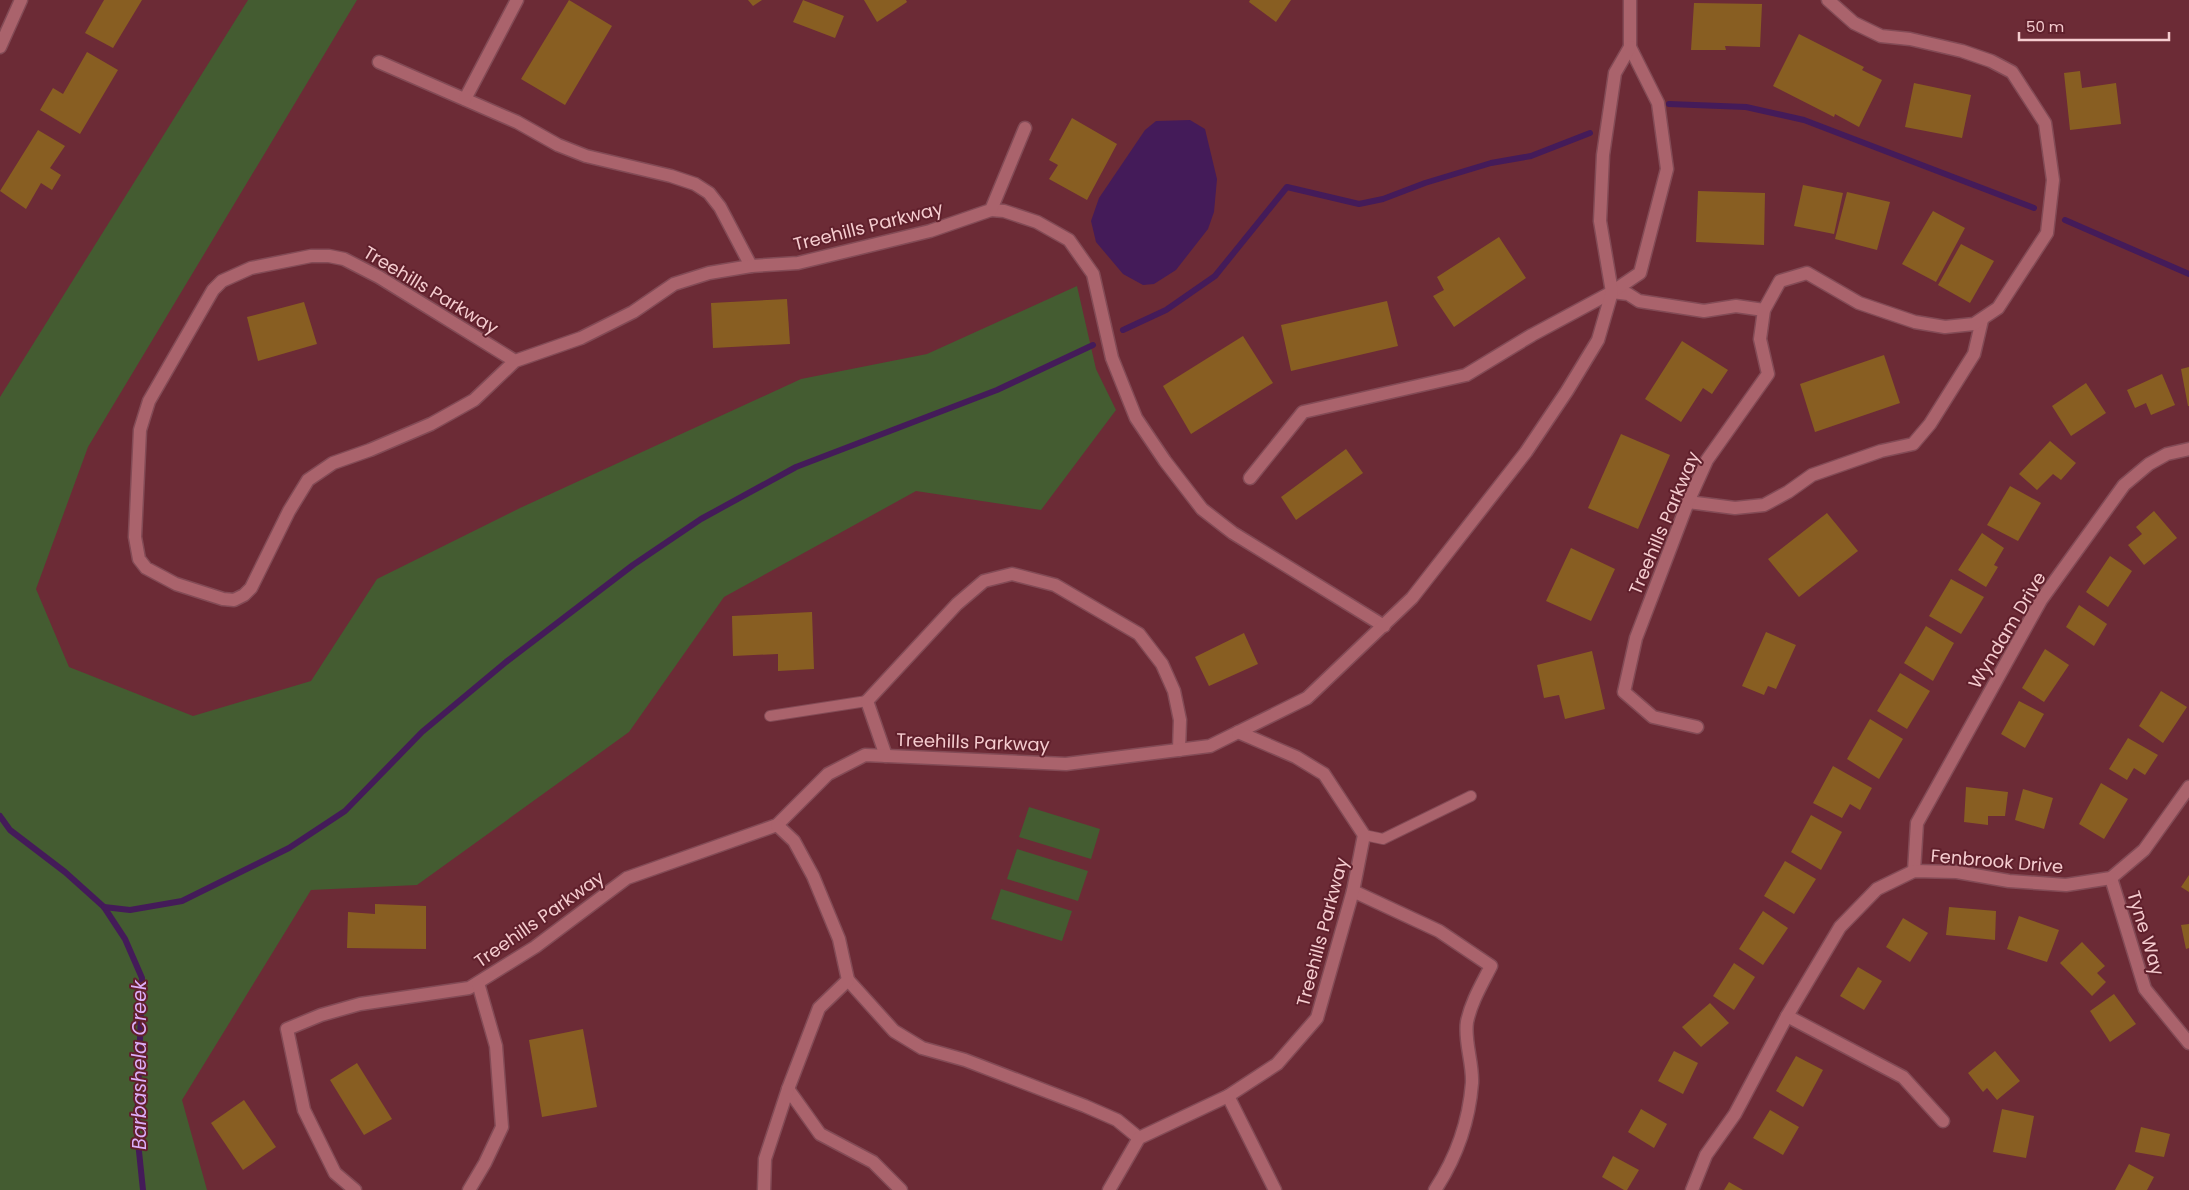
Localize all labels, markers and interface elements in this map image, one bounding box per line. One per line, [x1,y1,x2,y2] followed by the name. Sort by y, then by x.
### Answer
[2019,10,2169,42] scale bar
[2026,16,2064,37] text: 50 m
[791,195,945,257] street label: Treehills Parkway
[359,240,503,340] street label: Treehills Parkway
[1623,448,1705,598] street label: Treehills Parkway
[1962,567,2052,693] street label: Wyndam Drive
[896,727,1050,757] street label: Treehills Parkway
[1930,843,2064,879] street label: Fenbrook Drive
[1290,855,1354,1009] street label: Treehills Parkway
[469,865,609,973] street label: Treehills Parkway
[2121,888,2171,978] street label: Tyne Way
[126,979,153,1150] water label: Barbashela Creek

